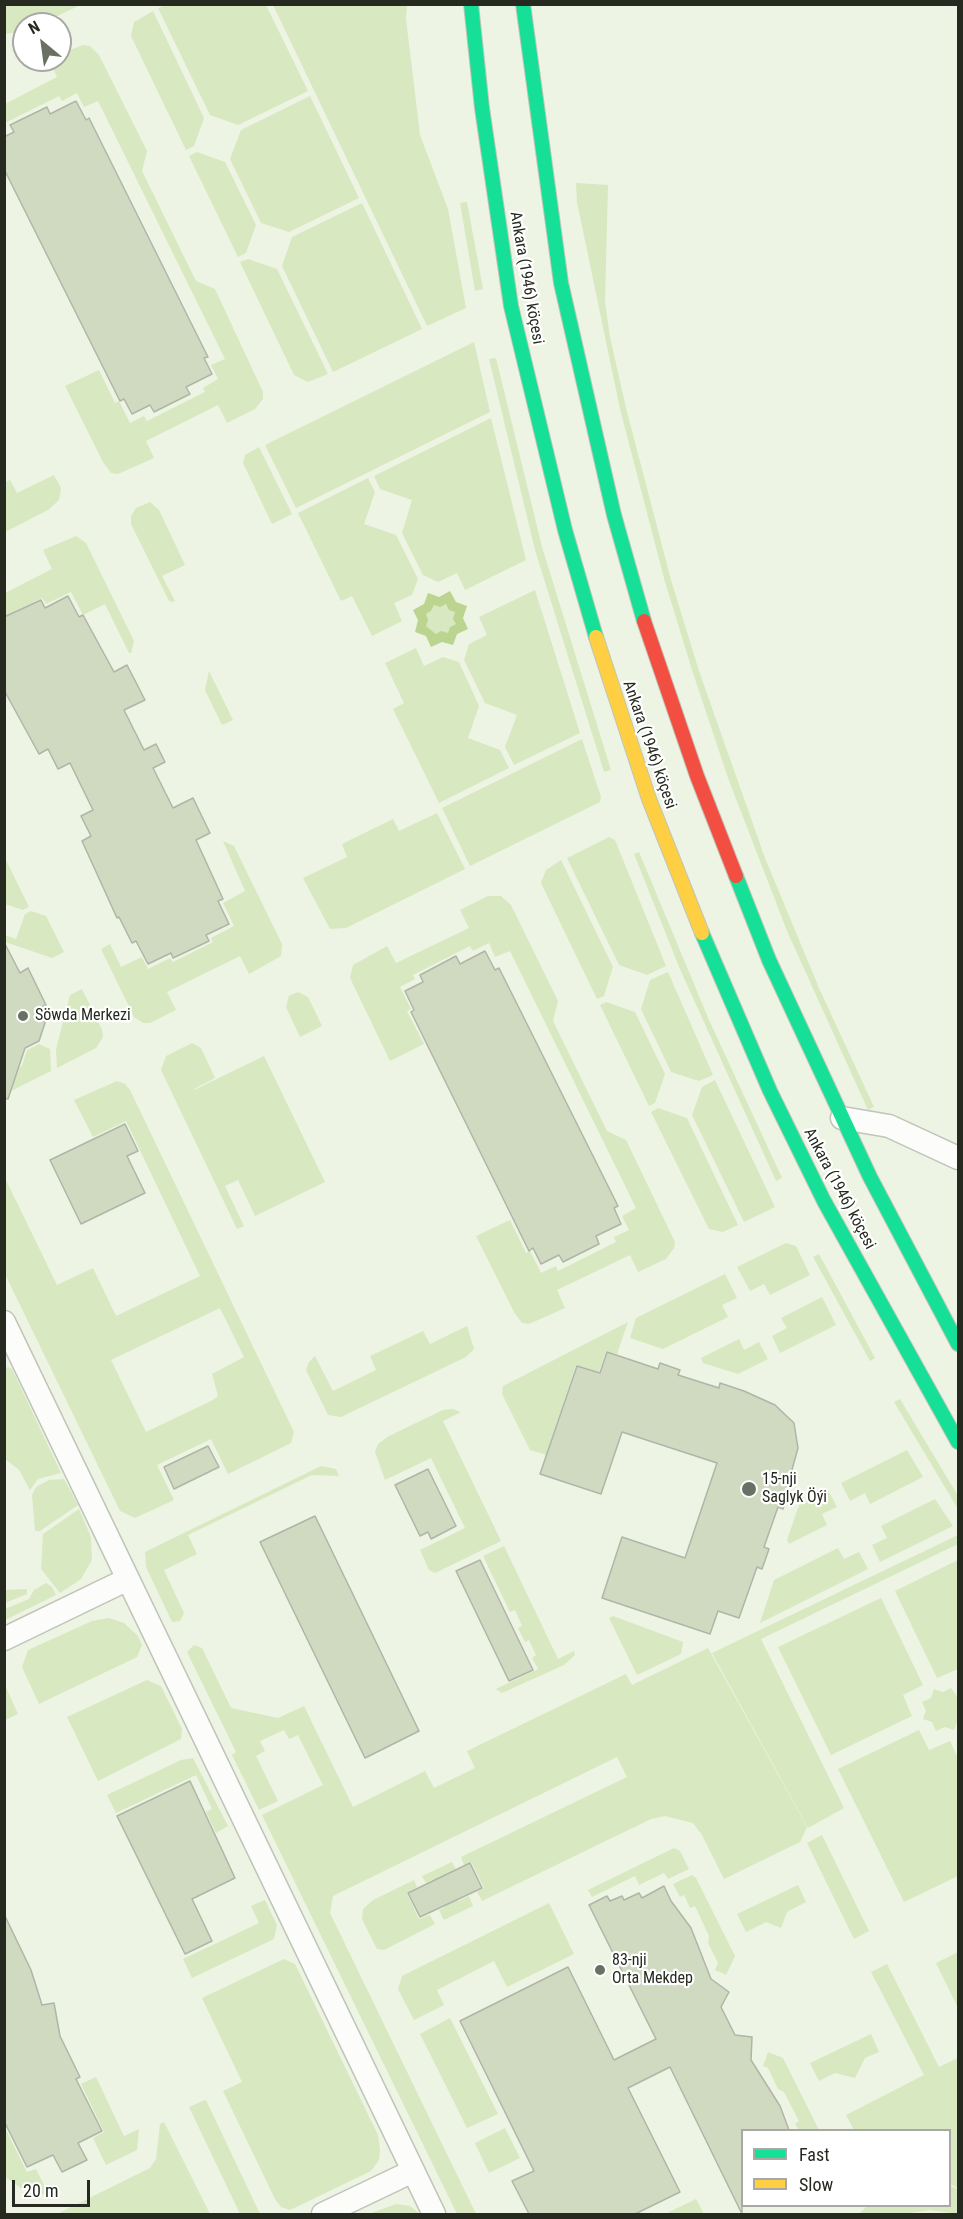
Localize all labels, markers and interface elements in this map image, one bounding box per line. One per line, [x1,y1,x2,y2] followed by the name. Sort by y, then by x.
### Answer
[12,12,72,72] north arrow
[25,17,43,38] text: N
[505,210,547,346] street label: Ankara (1946) köçesi
[618,678,680,812] street label: Ankara (1946) köçesi
[35,1006,131,1026] place label: Söwda Merkezi
[16,1009,30,1023] marker: Söwda Merkezi
[799,1125,879,1253] street label: Ankara (1946) köçesi
[762,1470,827,1508] place label: 15-nji Saglyk Öýi
[740,1480,758,1498] marker: 15-nji Saglyk Öýi
[612,1951,693,1989] place label: 83-nji Orta Mekdep
[593,1963,607,1977] marker: 83-nji Orta Mekdep
[741,2129,951,2207] legend
[799,2144,830,2165] text: Fast
[15,2168,93,2206] scale bar
[799,2174,833,2195] text: Slow
[23,2180,58,2201] text: 20 m

